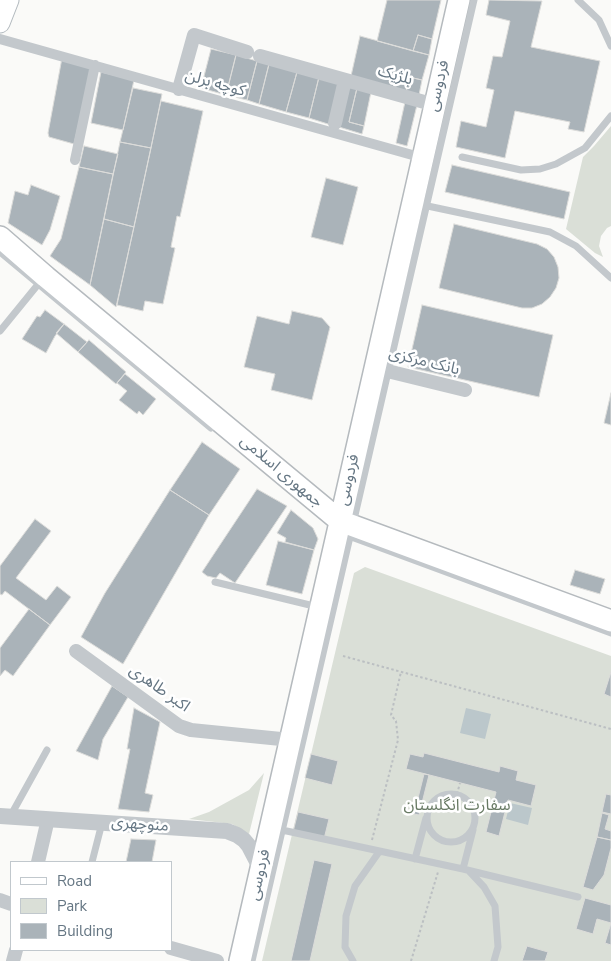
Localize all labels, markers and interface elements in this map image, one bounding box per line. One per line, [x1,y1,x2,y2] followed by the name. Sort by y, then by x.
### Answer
[424,58,454,114] street label: فردوسی
[375,62,415,90] street label: بلژیک
[183,66,247,102] street label: کوچه برلن
[387,344,461,380] street label: بانک مرکزی
[236,432,326,512] street label: جمهوری اسلامی
[334,452,364,508] street label: فردوسی
[125,661,193,717] street label: اکبر طاهری
[403,796,511,816] park label: سفارت انگلستان
[111,813,169,837] street label: منوچهری
[245,847,275,903] street label: فردوسی
[10,861,172,951] legend
[57,871,92,891] text: Road
[57,896,87,916] text: Park
[57,921,113,941] text: Building

